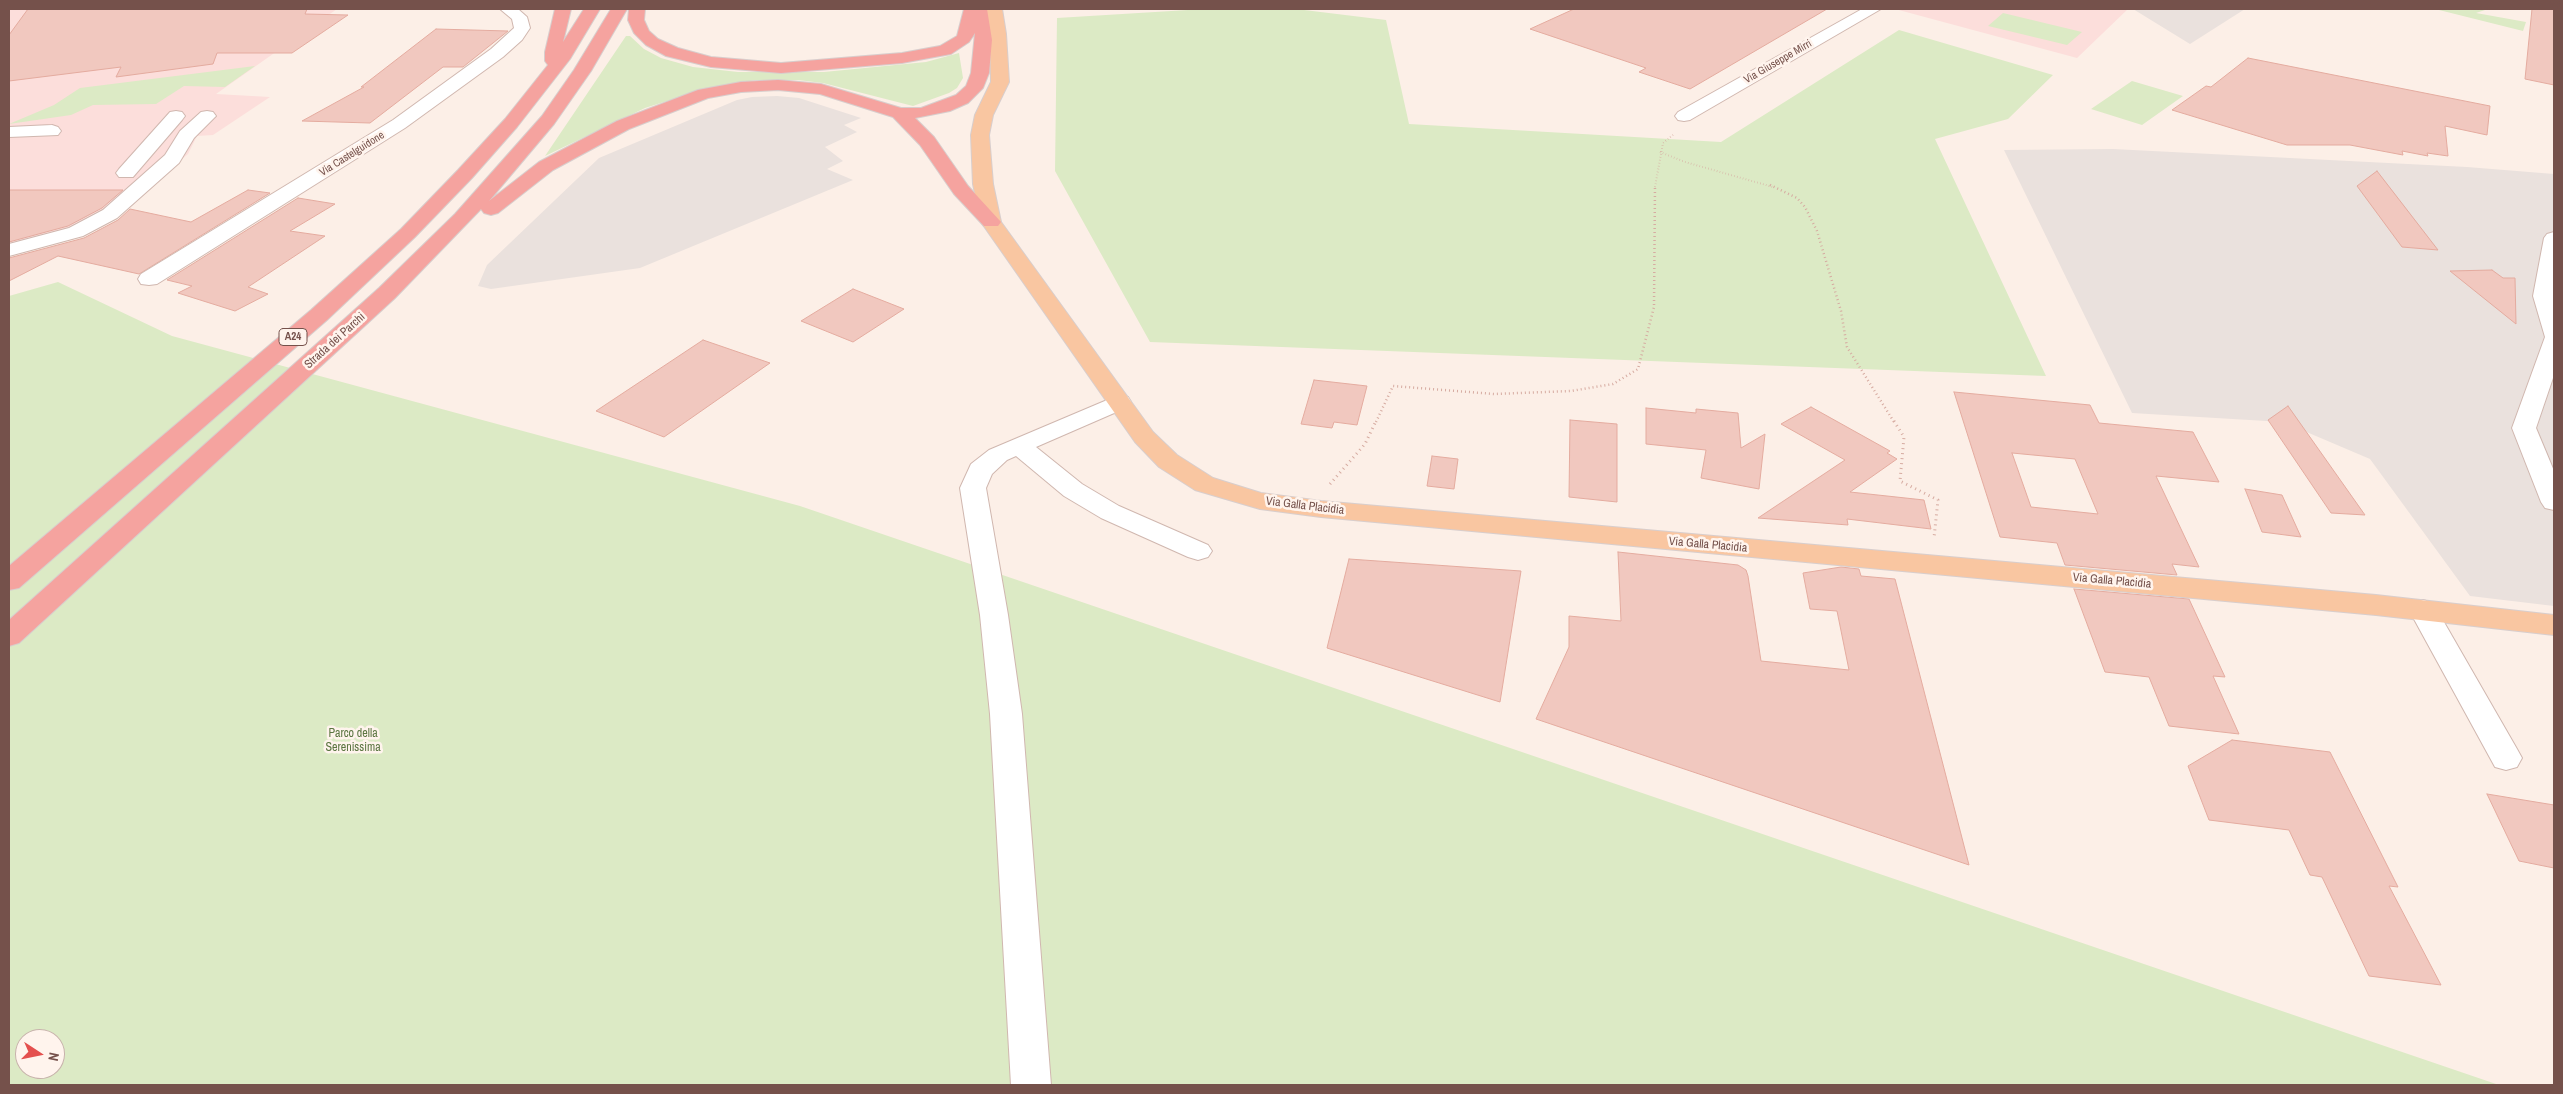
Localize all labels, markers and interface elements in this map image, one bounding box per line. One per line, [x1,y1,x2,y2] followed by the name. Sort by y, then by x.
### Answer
[1742,37,1814,87] street label: Via Giuseppe Mirri
[317,129,387,179] street label: Via Castelguidone
[302,310,368,372] street label: Strada dei Parchi
[279,328,307,346] road number: A24
[1265,494,1345,518] street label: Via Galla Placidia
[1668,534,1748,556] street label: Via Galla Placidia
[2072,570,2152,592] street label: Via Galla Placidia
[325,727,381,755] park label: Parco della Serenissima
[15,1029,65,1079] north arrow
[44,1051,63,1062] text: N

